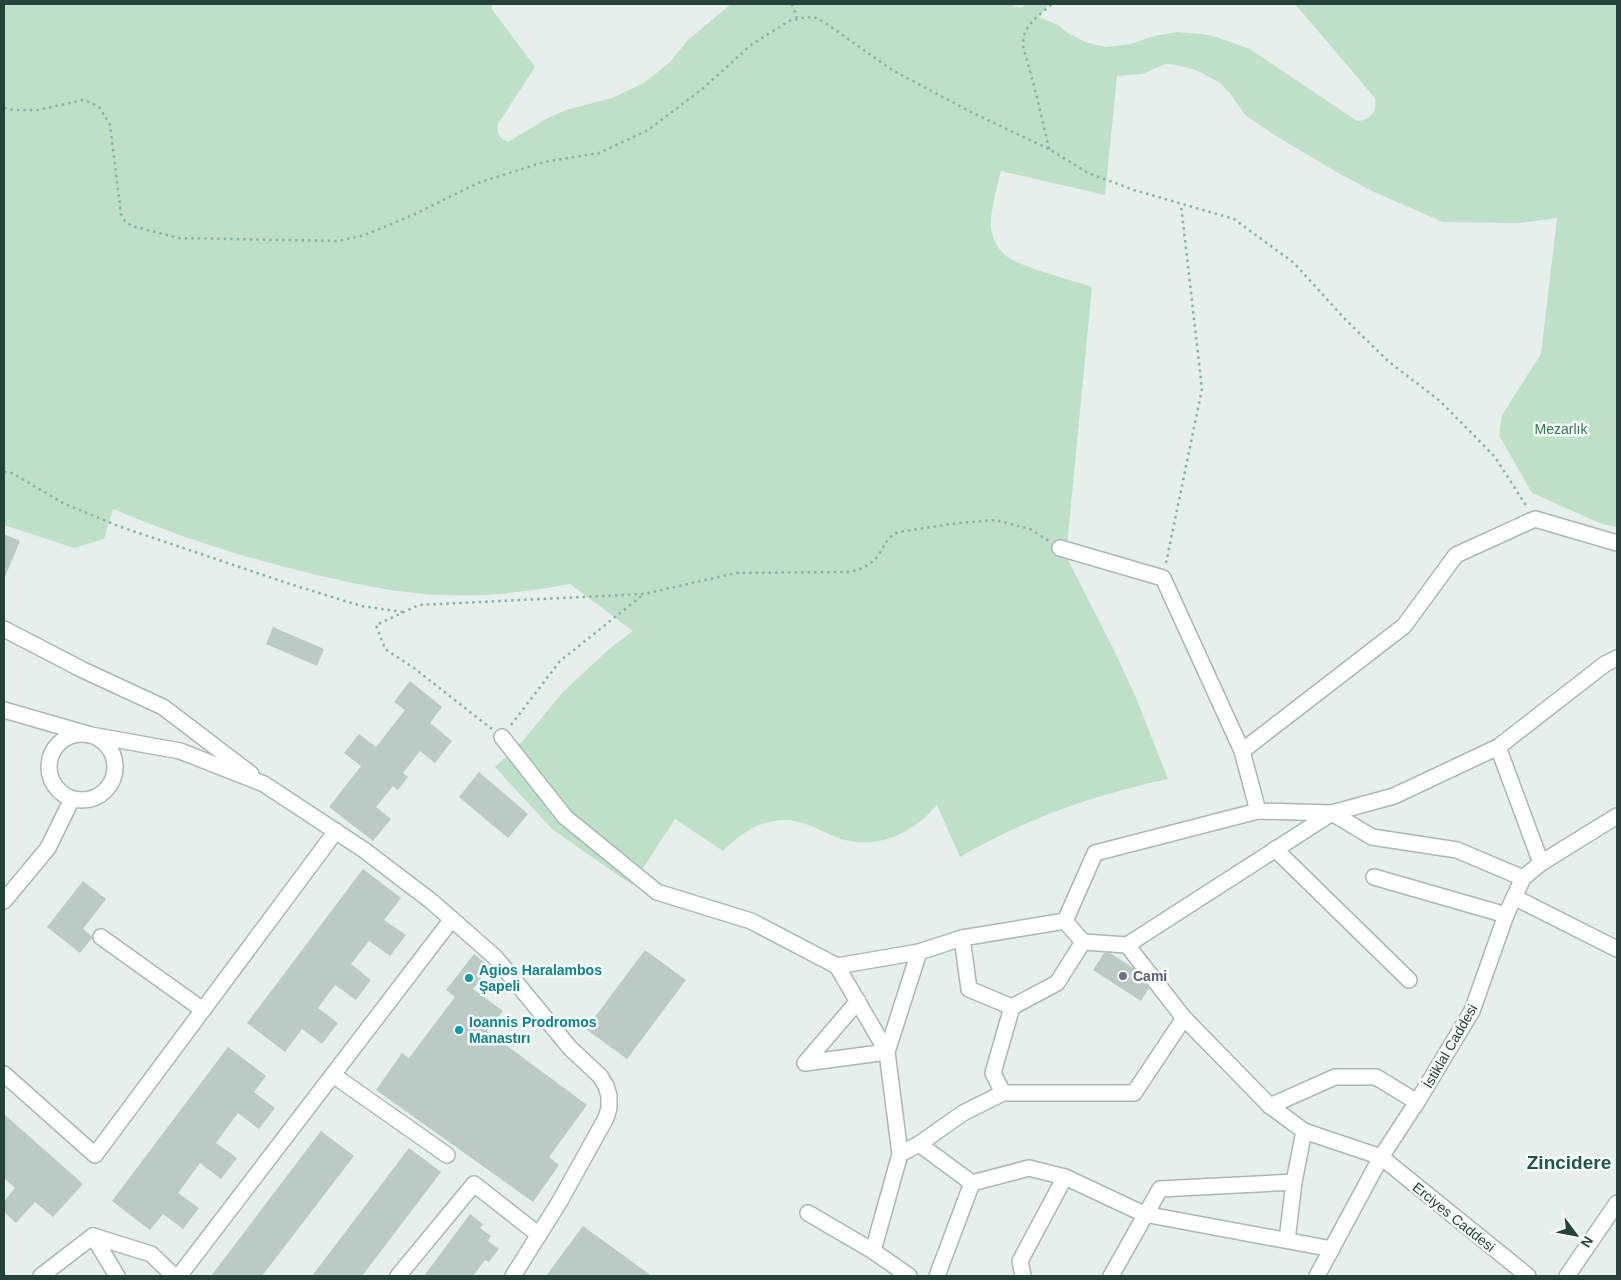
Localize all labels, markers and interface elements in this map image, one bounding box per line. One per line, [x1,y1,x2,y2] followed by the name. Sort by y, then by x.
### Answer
[1535,421,1588,437] park label: Mezarlık
[479,962,602,994] place label: Agios Haralambos Şapeli
[1133,968,1167,984] place label: Cami
[1117,970,1129,982] marker: Cami
[463,972,475,984] marker: Agios Haralambos Şapeli
[1419,1001,1480,1091] street label: İstiklal Caddesi
[469,1014,597,1046] place label: Ioannis Prodromos Manastırı
[453,1024,465,1036] marker: Ioannis Prodromos Manastırı
[1527,1152,1611,1173] district label: Zincidere
[1410,1179,1498,1255] street label: Erciyes Caddesi
[1551,1210,1601,1260] north arrow
[1578,1233,1596,1250] text: N

